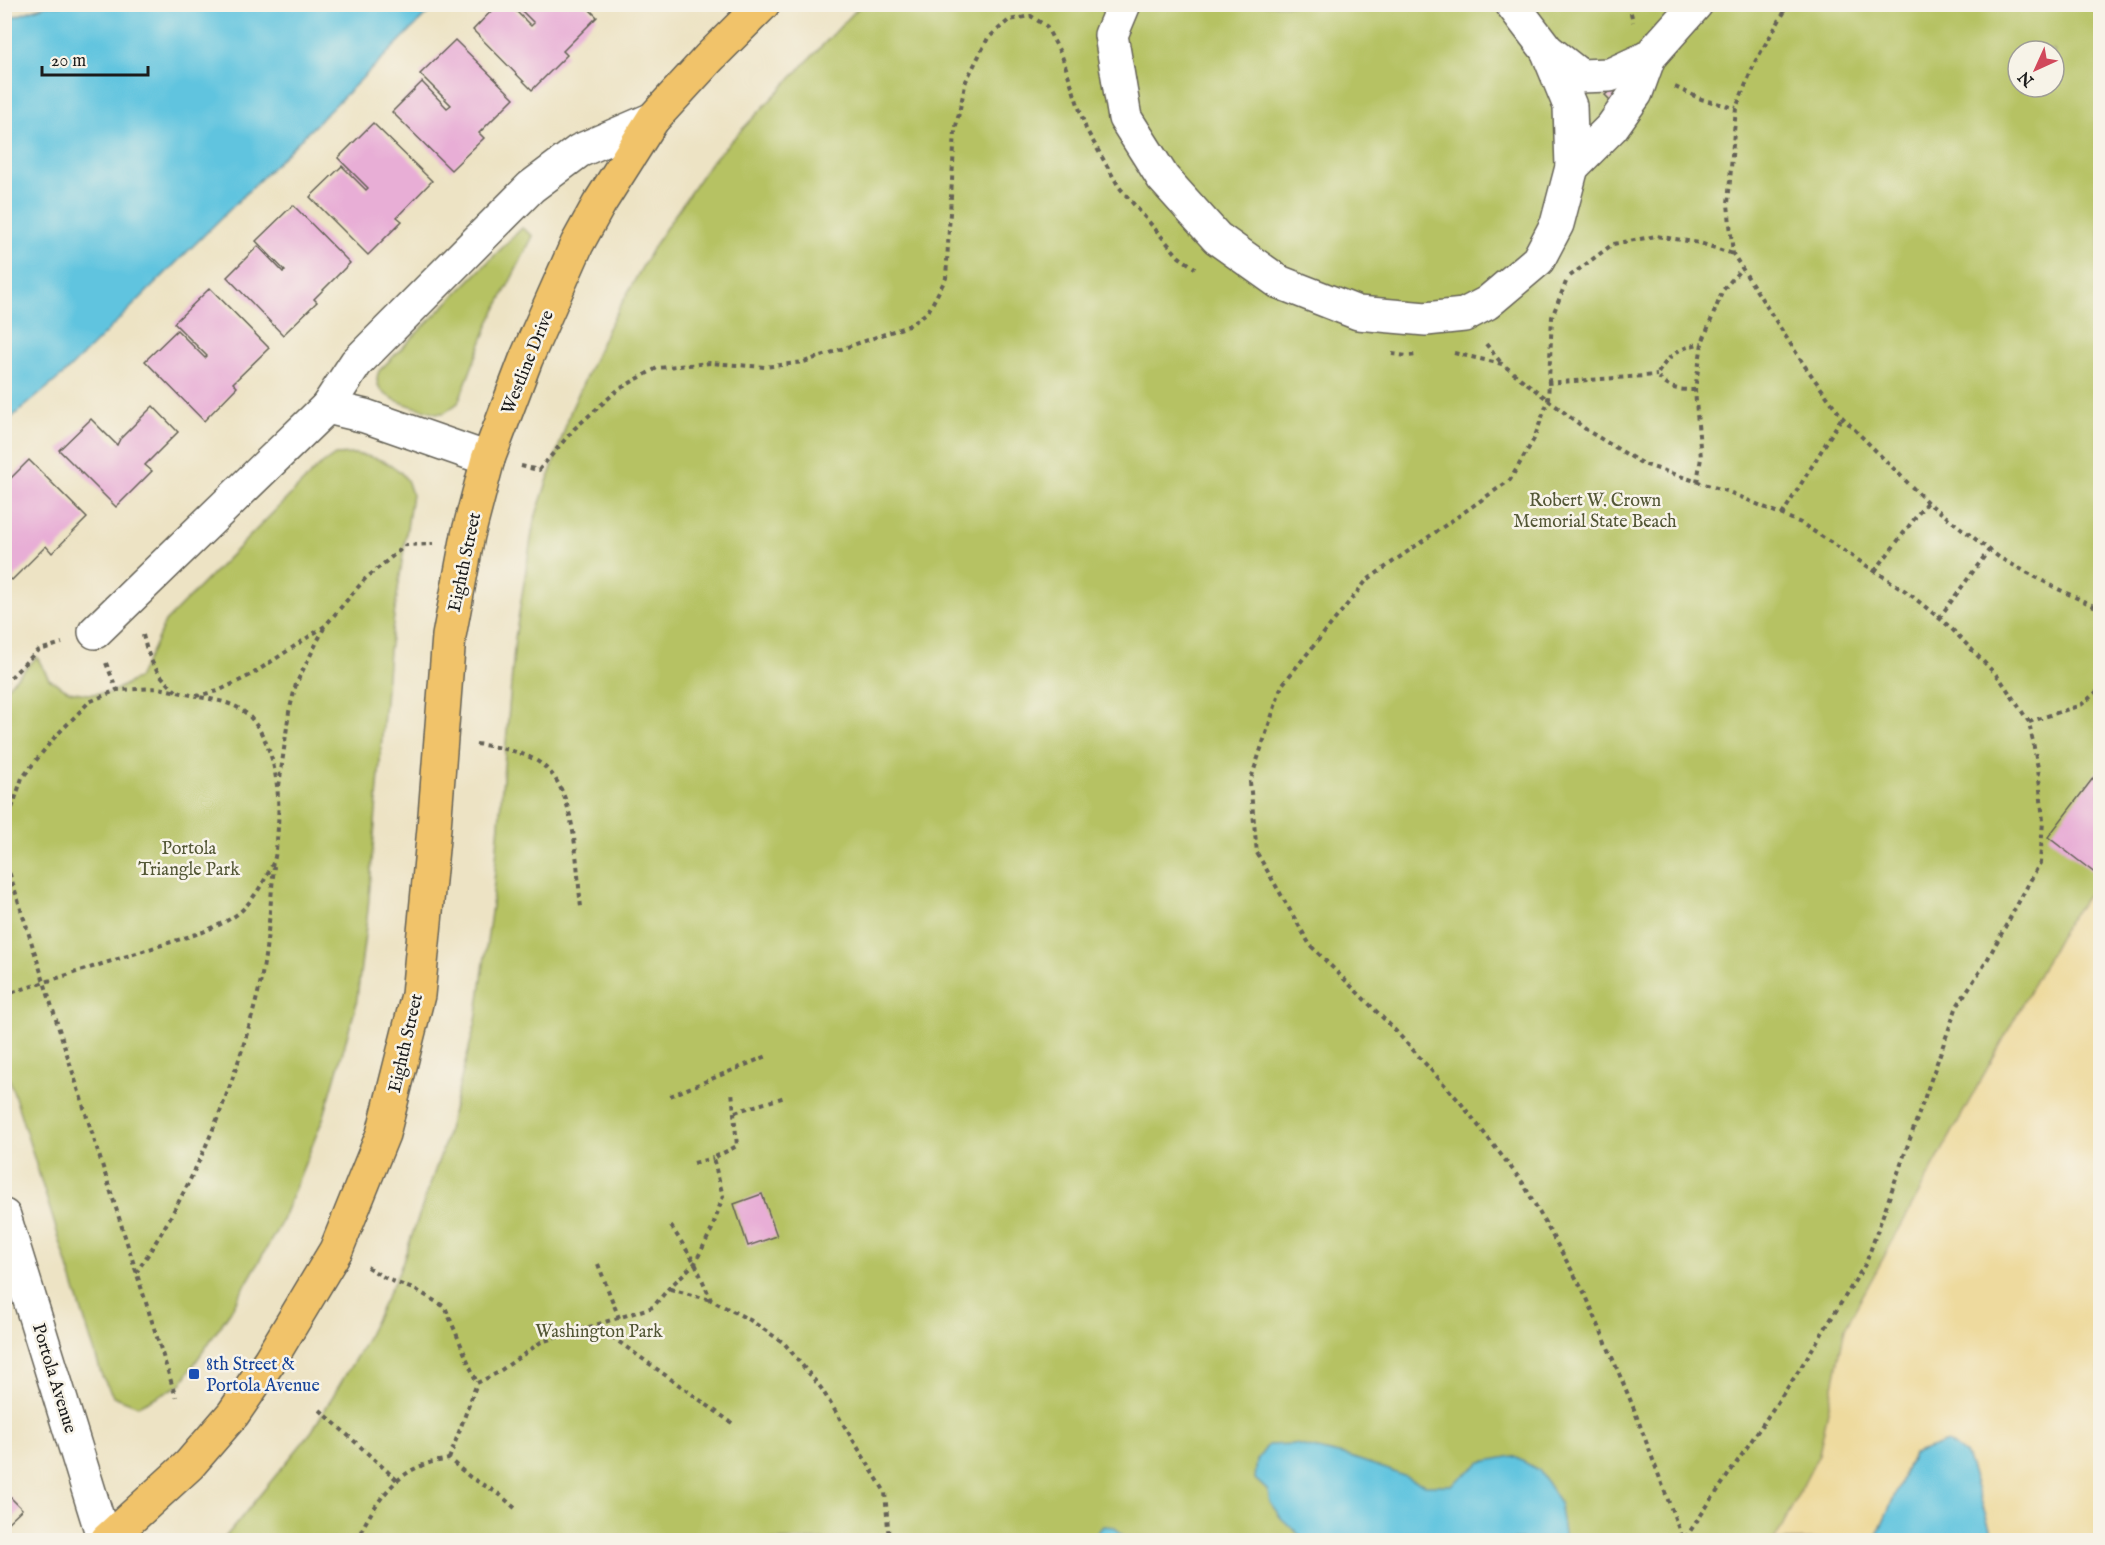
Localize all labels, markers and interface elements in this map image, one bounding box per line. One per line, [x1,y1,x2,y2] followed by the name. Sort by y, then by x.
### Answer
[42,39,148,77] scale bar
[2006,39,2066,99] north arrow
[51,50,86,73] text: 20 m
[2015,66,2039,91] text: N
[497,307,560,418] street label: Westline Drive
[1513,490,1677,534] park label: Robert W. Crown Memorial State Beach
[444,511,487,614] street label: Eighth Street
[138,838,240,882] park label: Portola Triangle Park
[384,992,429,1095] street label: Eighth Street
[26,1321,81,1436] street label: Portola Avenue
[535,1321,663,1344] park label: Washington Park
[206,1354,320,1398] place label: 8th Street & Portola Avenue
[187,1367,201,1381] marker: 8th Street & Portola Avenue

